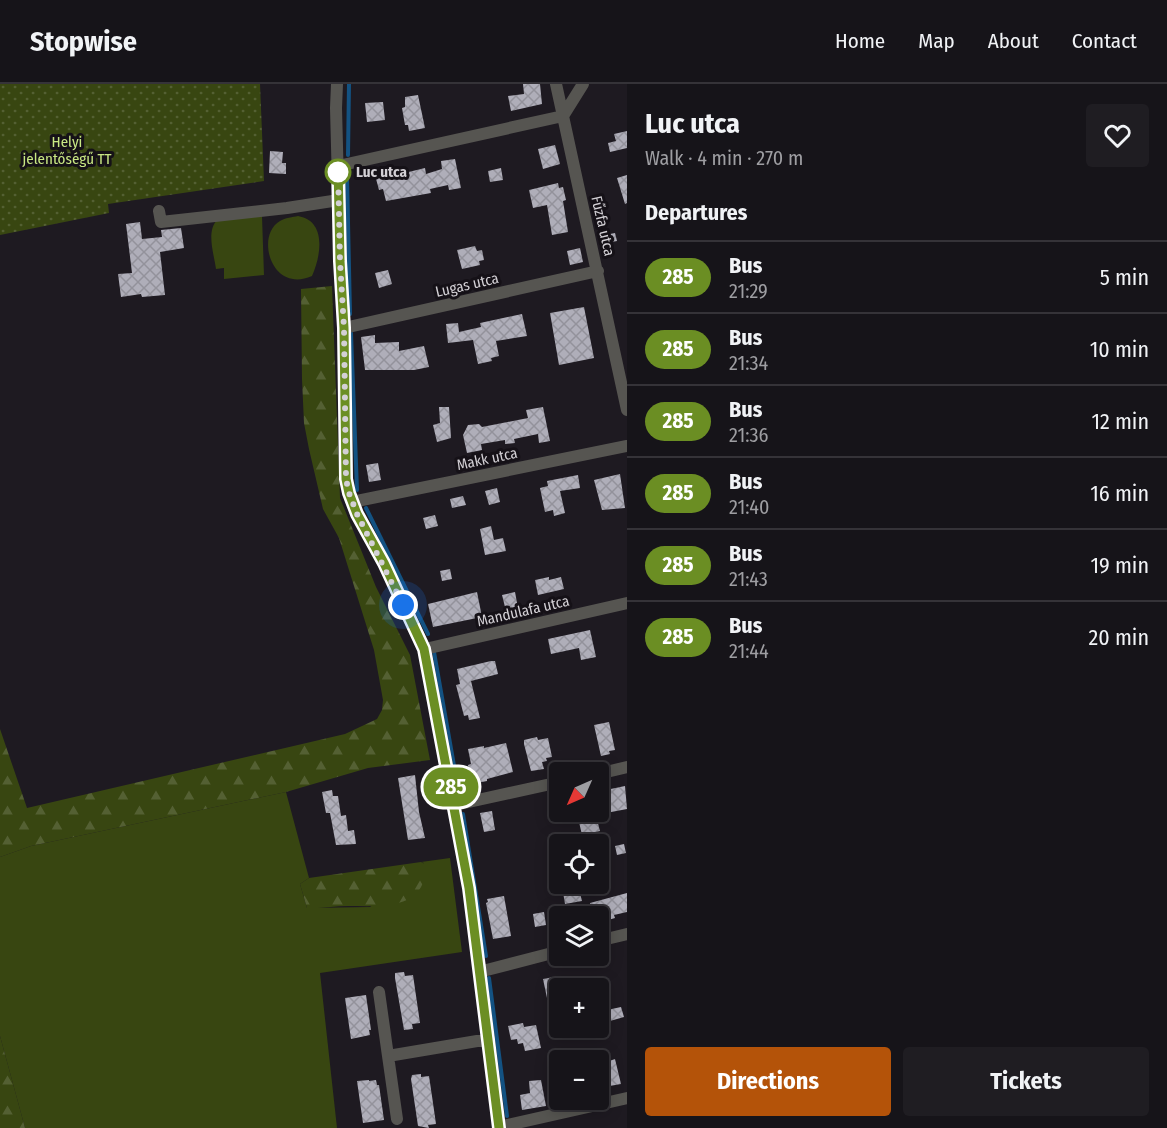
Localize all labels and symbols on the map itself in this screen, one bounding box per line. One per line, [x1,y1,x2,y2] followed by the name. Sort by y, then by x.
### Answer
[22,133,112,168] park label: Helyi jelentőségű TT
[325,159,351,185] marker: Luc utca
[356,163,407,181] place label: Luc utca
[587,194,619,258] street label: Fűzfa utca
[434,269,500,301] street label: Lugas utca
[455,444,519,474] street label: Makk utca
[388,590,418,620] your location
[475,592,571,630] street label: Mandulafa utca
[549,762,609,822] north arrow
[416,768,486,806] line badge: 285

